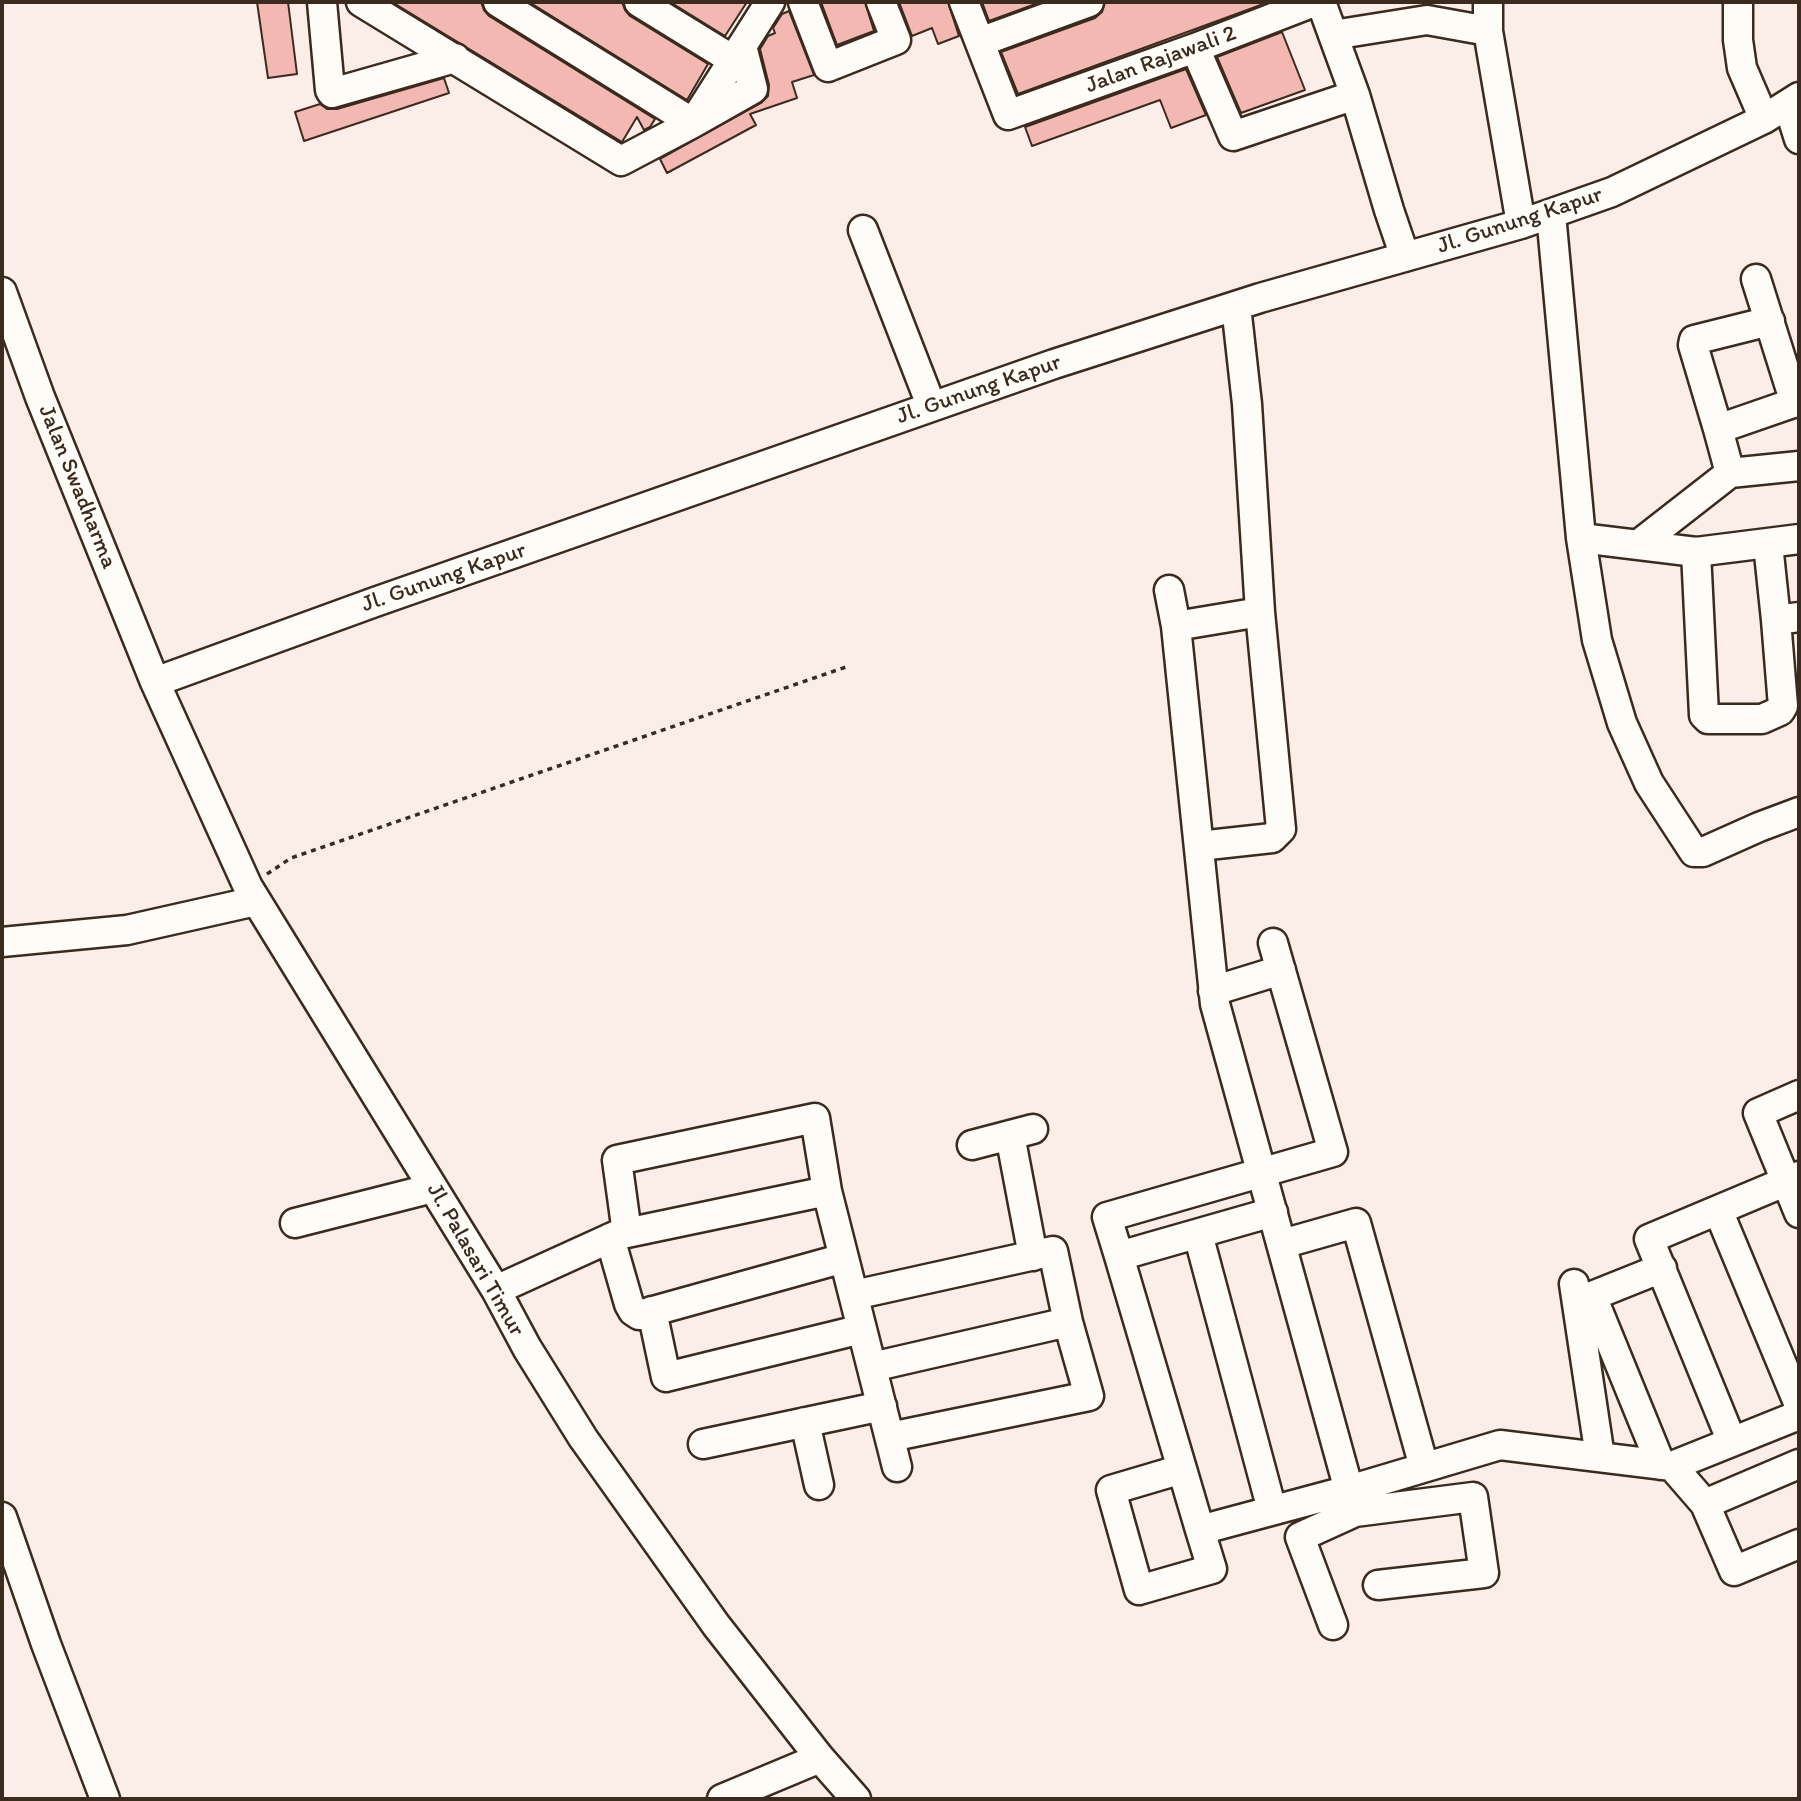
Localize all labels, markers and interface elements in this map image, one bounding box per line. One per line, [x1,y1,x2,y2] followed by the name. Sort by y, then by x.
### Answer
[1082,20,1240,100] street label: Jalan Rajawali 2
[1434,181,1606,261] street label: Jl. Gunung Kapur
[893,349,1065,431] street label: Jl. Gunung Kapur
[32,401,122,573] street label: Jalan Swadharma
[358,537,530,619] street label: Jl. Gunung Kapur
[420,1178,530,1342] street label: Jl. Palasari Timur

